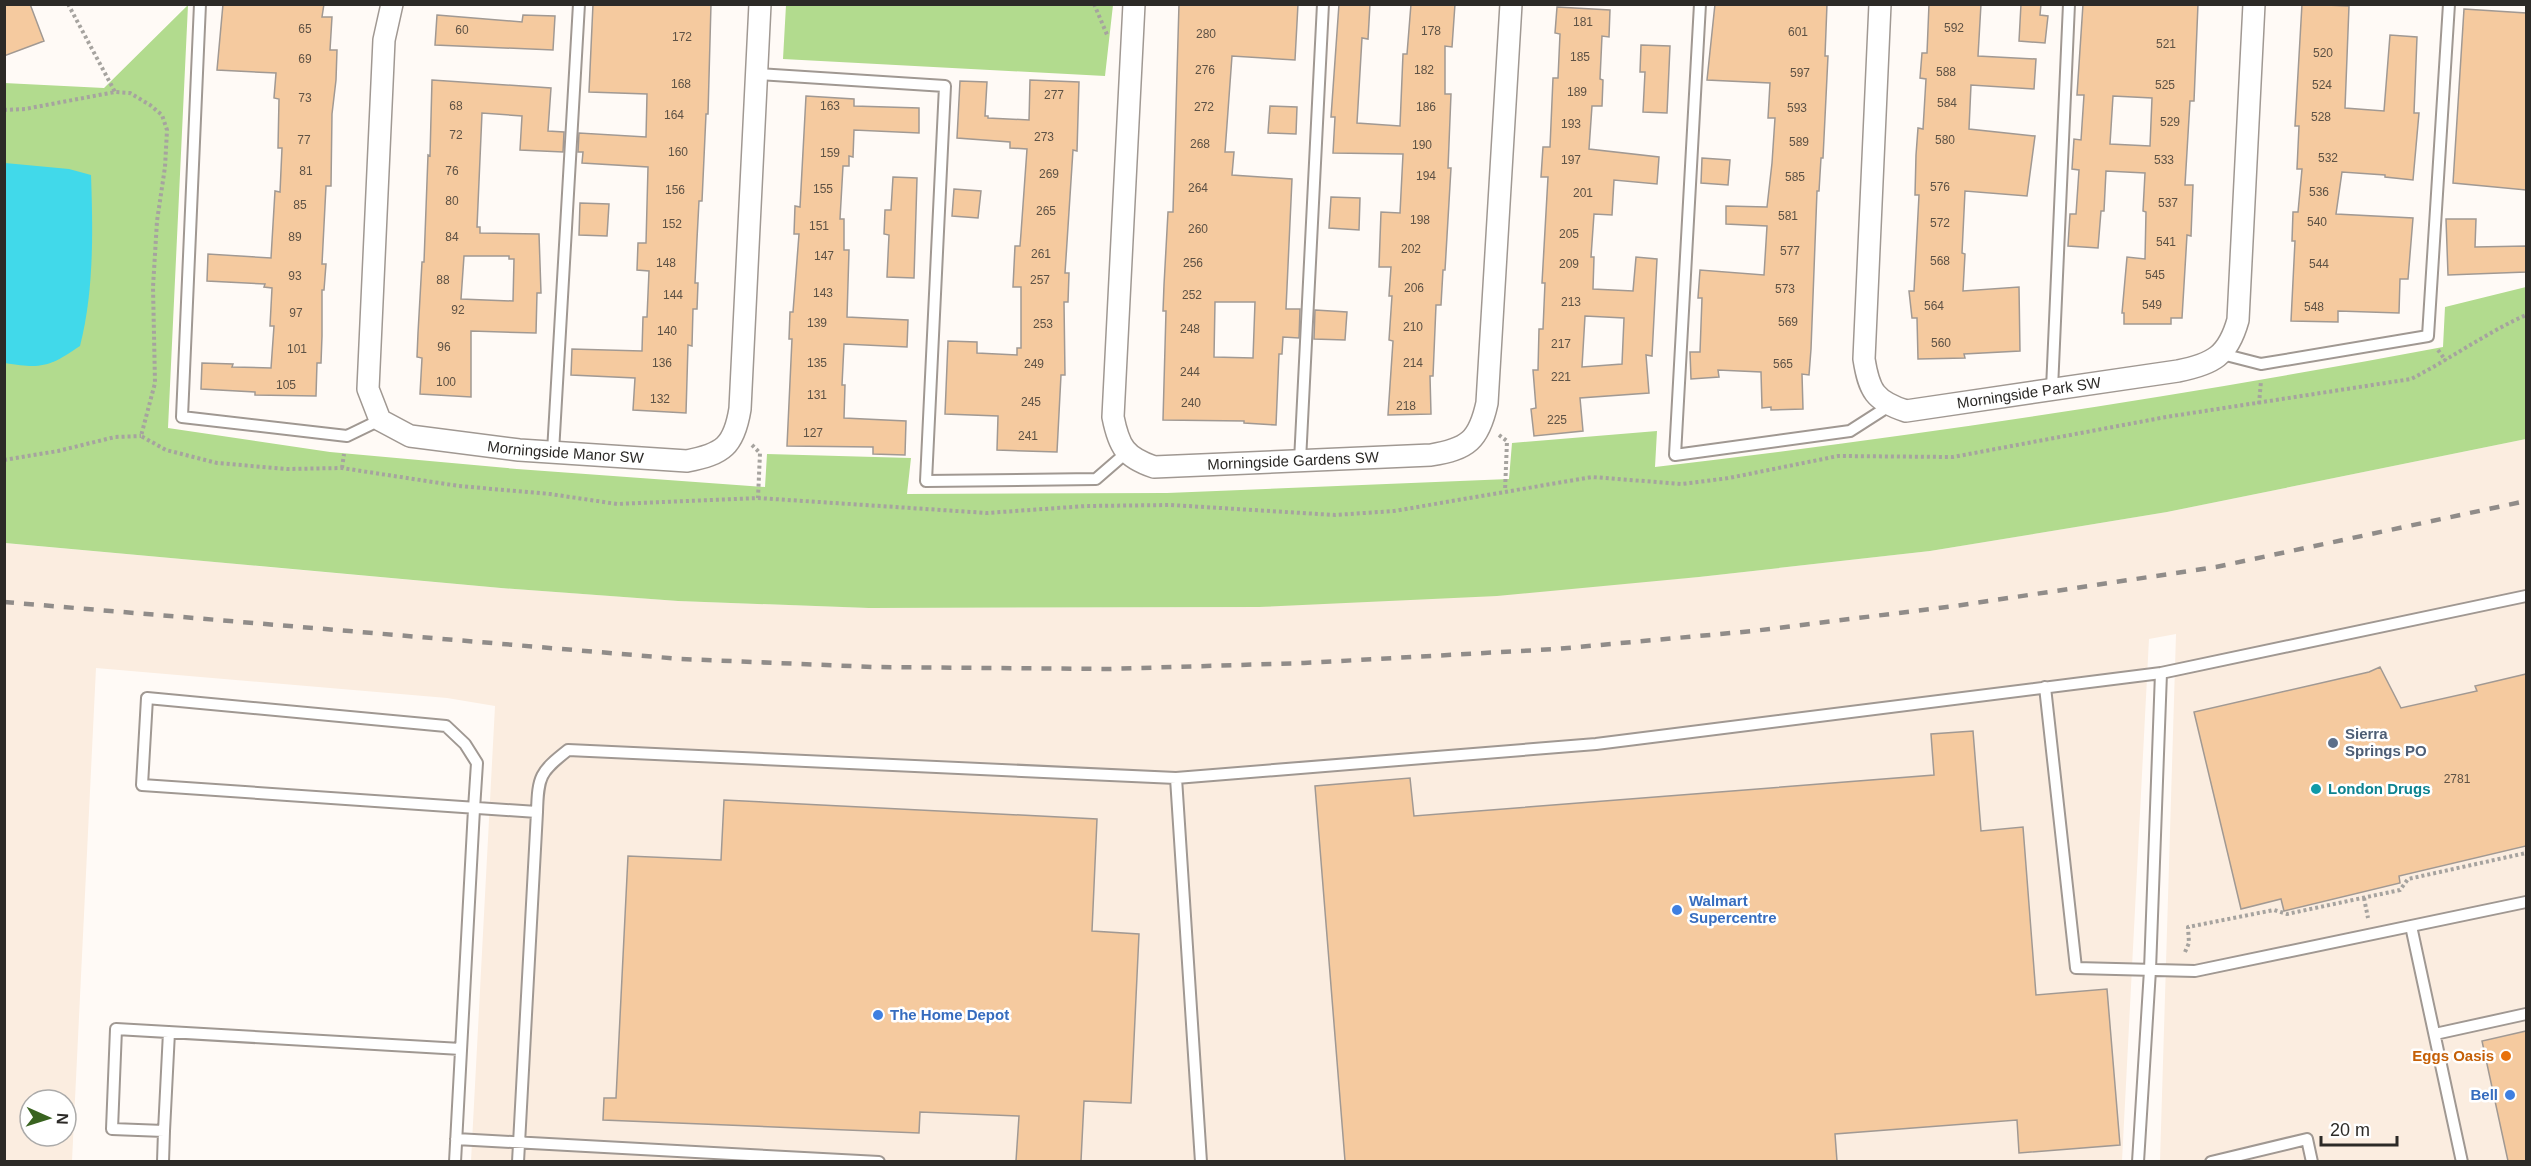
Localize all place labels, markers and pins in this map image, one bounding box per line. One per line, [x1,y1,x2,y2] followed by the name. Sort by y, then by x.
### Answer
[2345,725,2427,759] place label: Sierra Springs PO
[2326,736,2340,750] marker: Sierra Springs PO
[2328,780,2430,797] place label: London Drugs
[2309,782,2323,796] marker: London Drugs
[1689,892,1777,926] place label: Walmart Supercentre
[1670,903,1684,917] marker: Walmart Supercentre
[890,1006,1009,1023] place label: The Home Depot
[871,1008,885,1022] marker: The Home Depot
[2412,1047,2494,1064] place label: Eggs Oasis
[2499,1049,2513,1063] marker: Eggs Oasis
[2470,1086,2498,1103] place label: Bell
[2503,1088,2517,1102] marker: Bell

